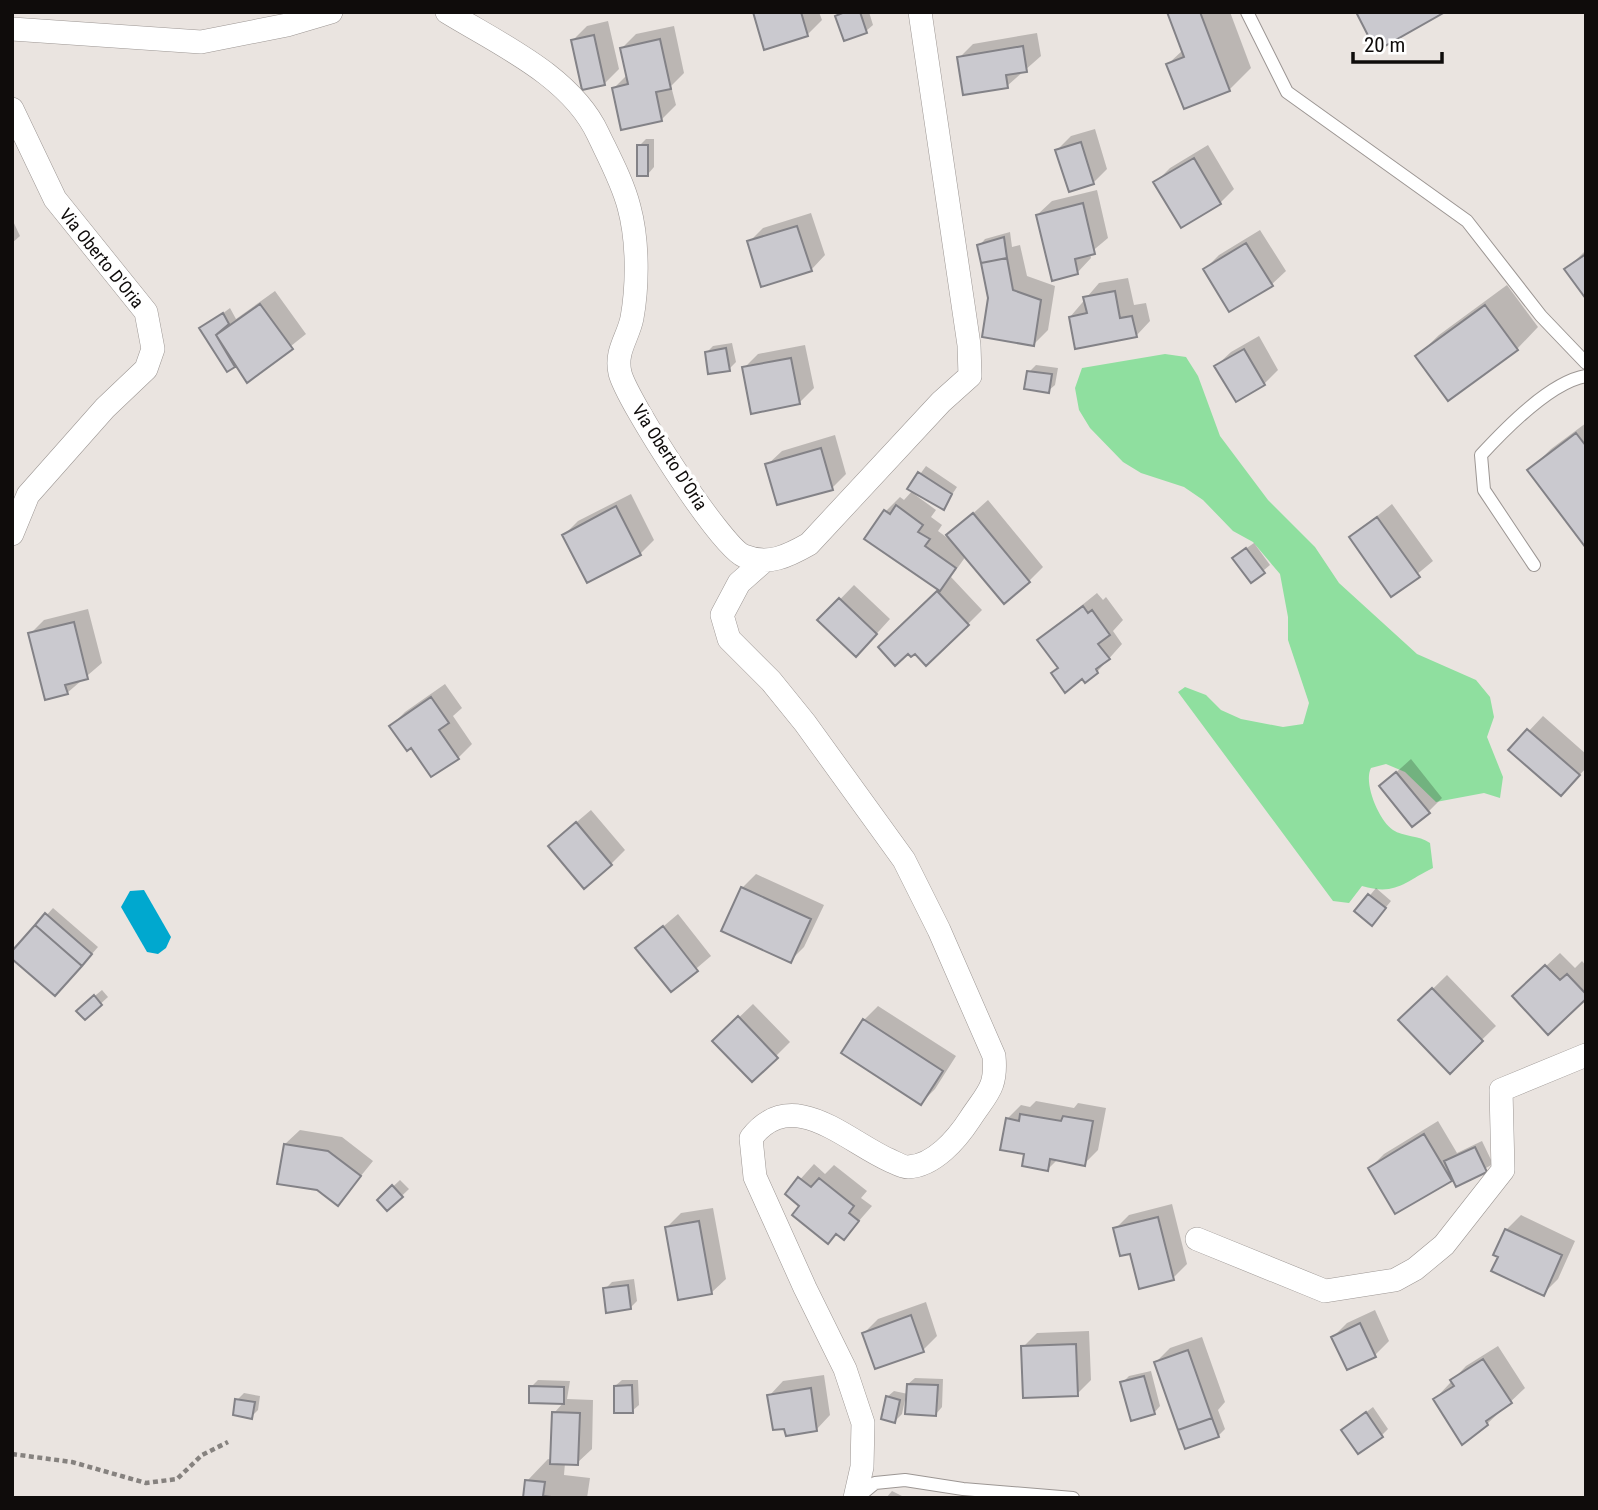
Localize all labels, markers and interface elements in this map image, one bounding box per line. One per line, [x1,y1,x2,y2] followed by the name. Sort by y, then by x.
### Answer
[1353,21,1442,65] scale bar
[1364,33,1405,57] text: 20 m
[56,204,148,312] street label: Via Oberto D'Oria
[628,400,712,514] street label: Via Oberto D'Oria

